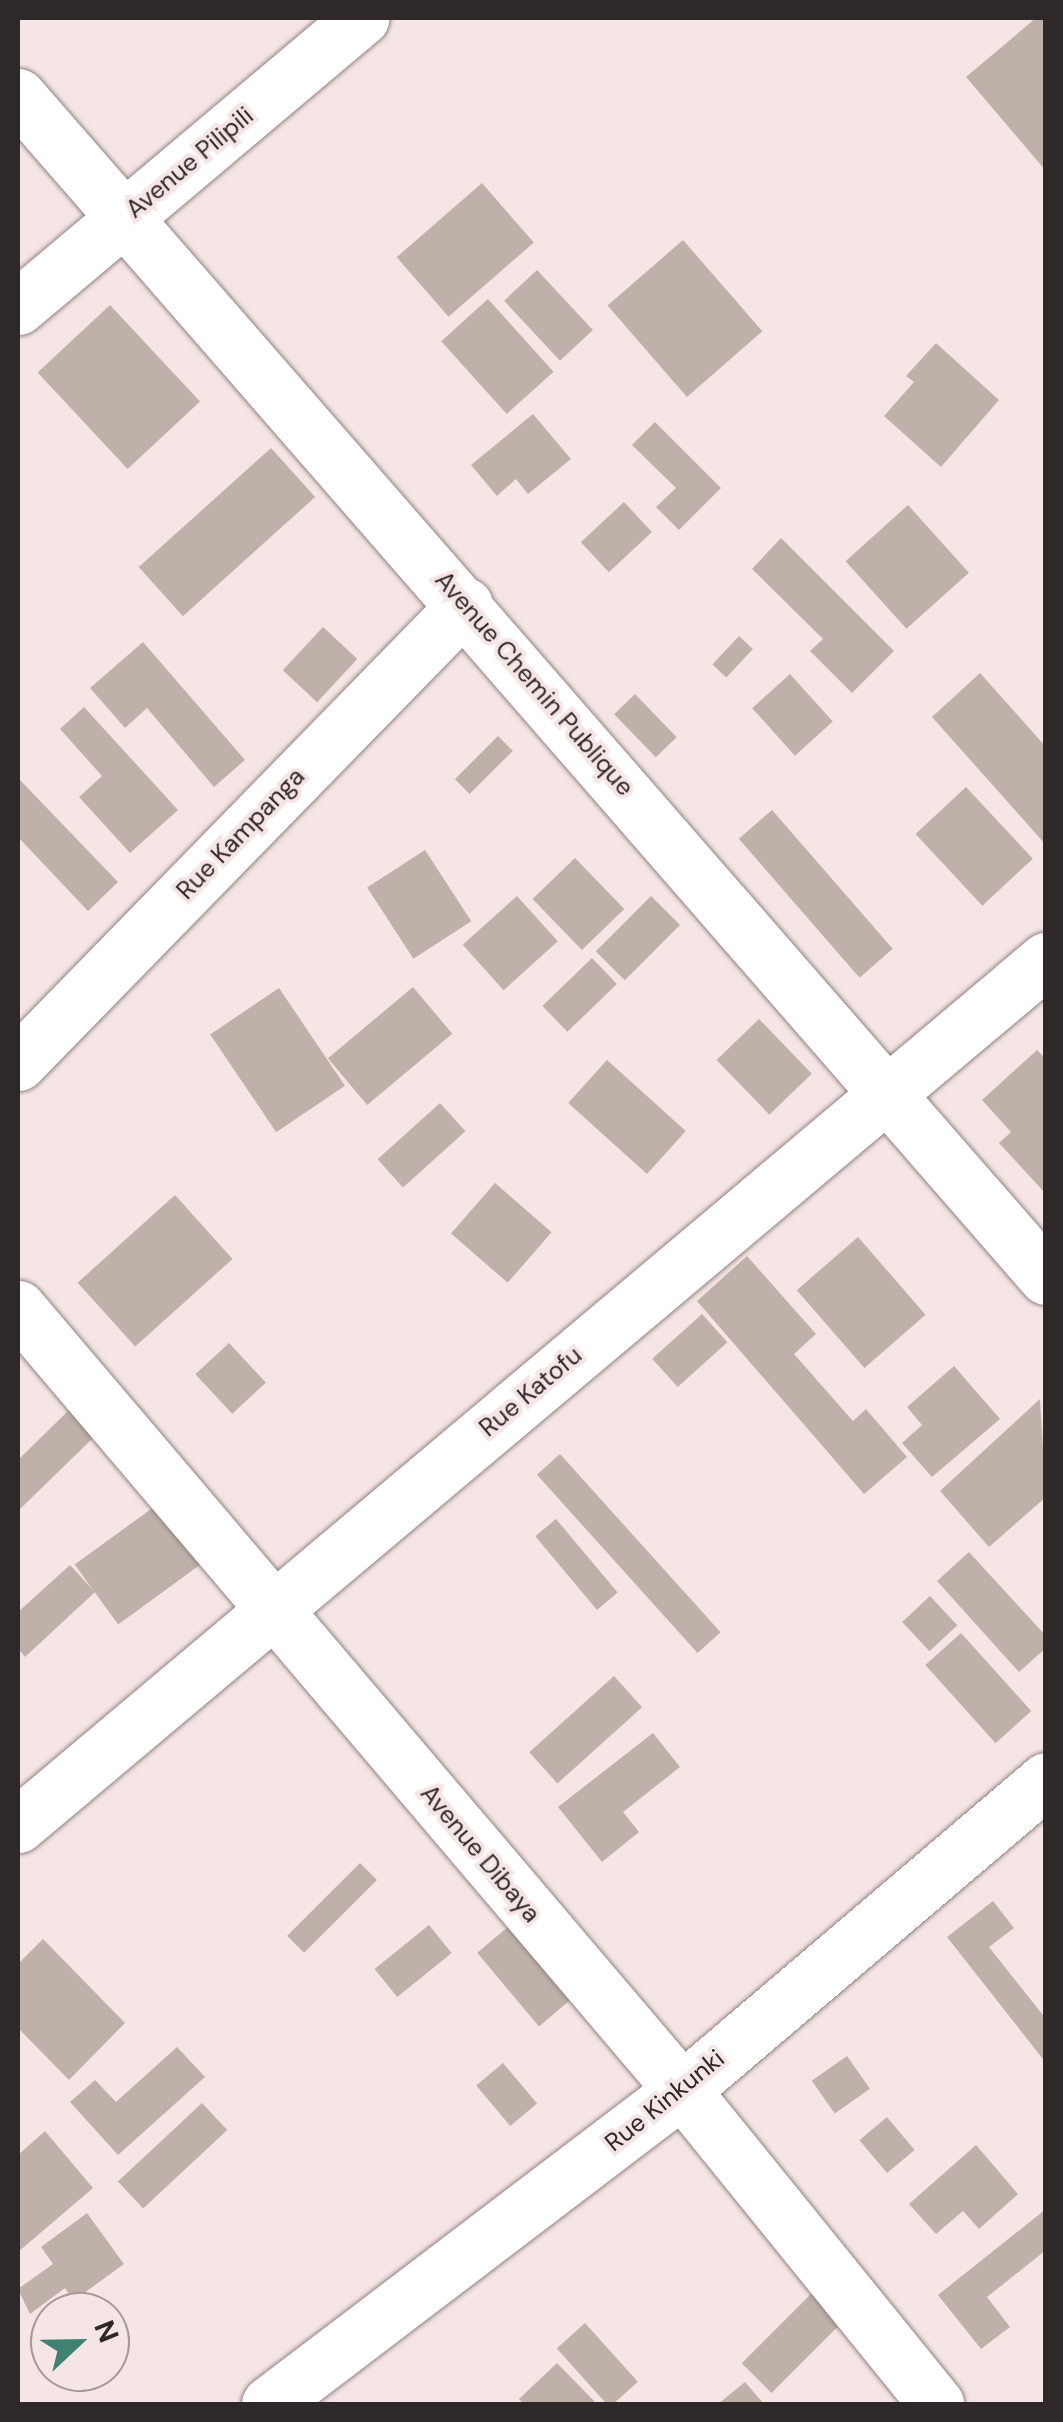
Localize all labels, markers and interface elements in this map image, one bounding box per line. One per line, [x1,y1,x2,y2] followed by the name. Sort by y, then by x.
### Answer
[120,101,260,225] street label: Avenue Pilipili
[428,566,640,802] street label: Avenue Chemin Publique
[171,762,311,906] street label: Rue Kampanga
[474,1341,588,1443] street label: Rue Katofu
[414,1779,546,1929] street label: Avenue Dibaya
[599,2044,731,2158] street label: Rue Kinkunki
[30,2292,130,2392] north arrow
[85,2315,127,2348] text: N

